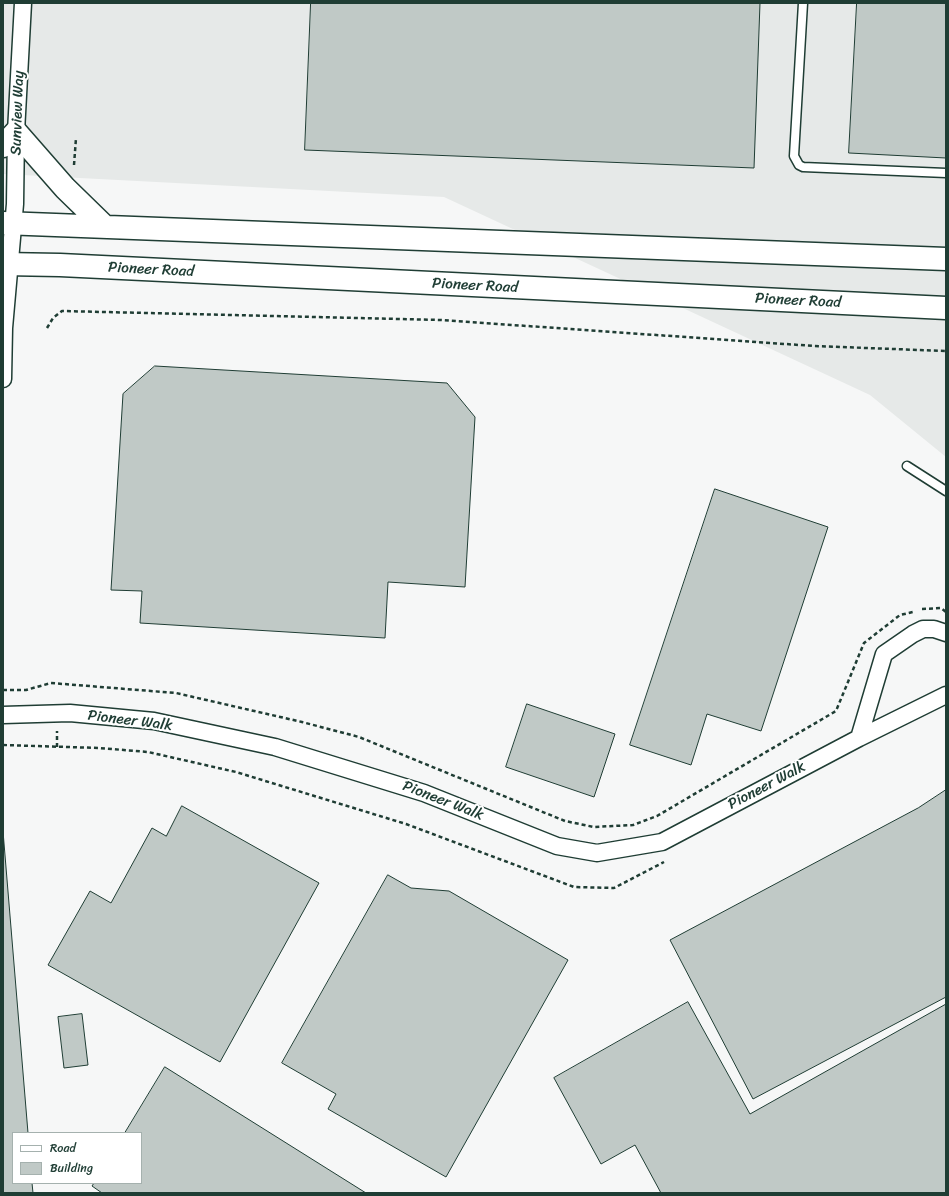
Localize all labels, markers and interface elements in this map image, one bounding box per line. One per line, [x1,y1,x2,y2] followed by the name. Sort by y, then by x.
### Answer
[8,70,28,156] street label: Sunview Way
[108,259,194,281] street label: Pioneer Road
[432,275,518,297] street label: Pioneer Road
[755,290,841,312] street label: Pioneer Road
[87,707,173,735] street label: Pioneer Walk
[725,758,809,814] street label: Pioneer Walk
[400,777,486,825] street label: Pioneer Walk
[12,1132,142,1184] legend
[50,1137,76,1159] text: Road
[50,1157,93,1179] text: Building

